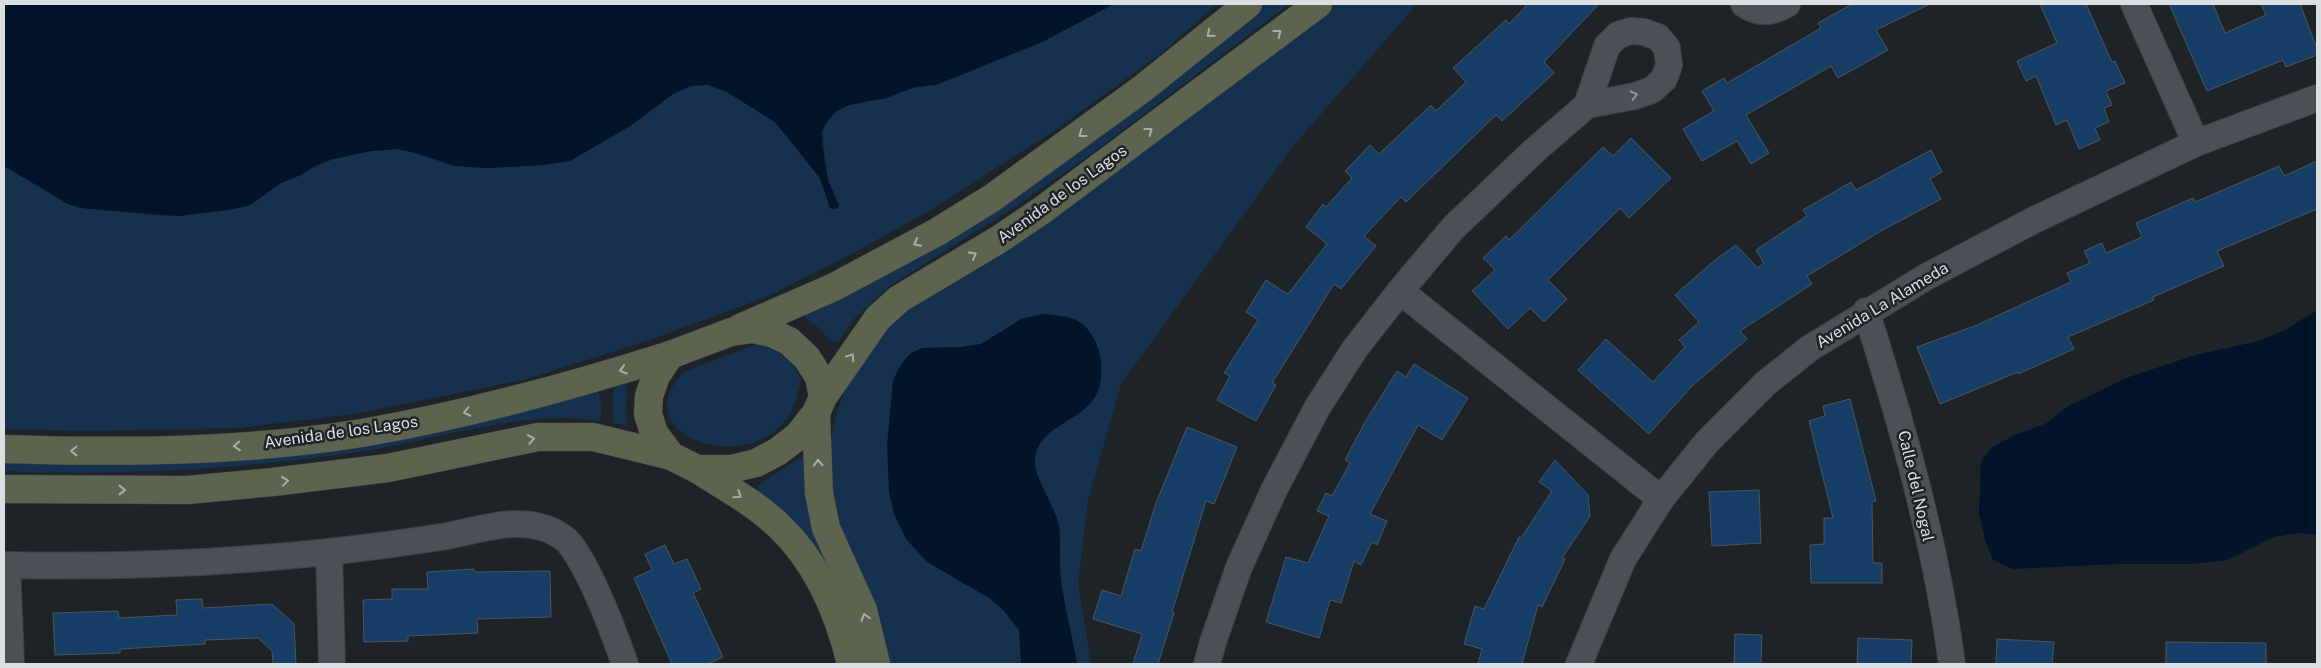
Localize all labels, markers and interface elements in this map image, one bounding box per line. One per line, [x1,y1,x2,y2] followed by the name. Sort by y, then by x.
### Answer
[1206,28,1215,37] one-way arrow
[1272,30,1282,39] one-way arrow
[1630,90,1639,101] one-way arrow
[1078,128,1088,137] one-way arrow
[1143,128,1153,137] one-way arrow
[994,141,1130,247] street label: Avenida de los Lagos
[913,236,922,246] one-way arrow
[968,251,977,261] one-way arrow
[1812,258,1952,352] street label: Avenida La Alameda
[845,353,854,363] one-way arrow
[620,364,628,374] one-way arrow
[462,406,471,417] one-way arrow
[263,412,419,452] street label: Avenida de los Lagos
[1894,429,1938,543] street label: Calle del Nogal
[526,434,535,445] one-way arrow
[233,440,241,451] one-way arrow
[70,446,78,456] one-way arrow
[812,459,823,467] one-way arrow
[281,476,289,487] one-way arrow
[119,485,127,495] one-way arrow
[733,489,742,499] one-way arrow
[860,613,871,621] one-way arrow

